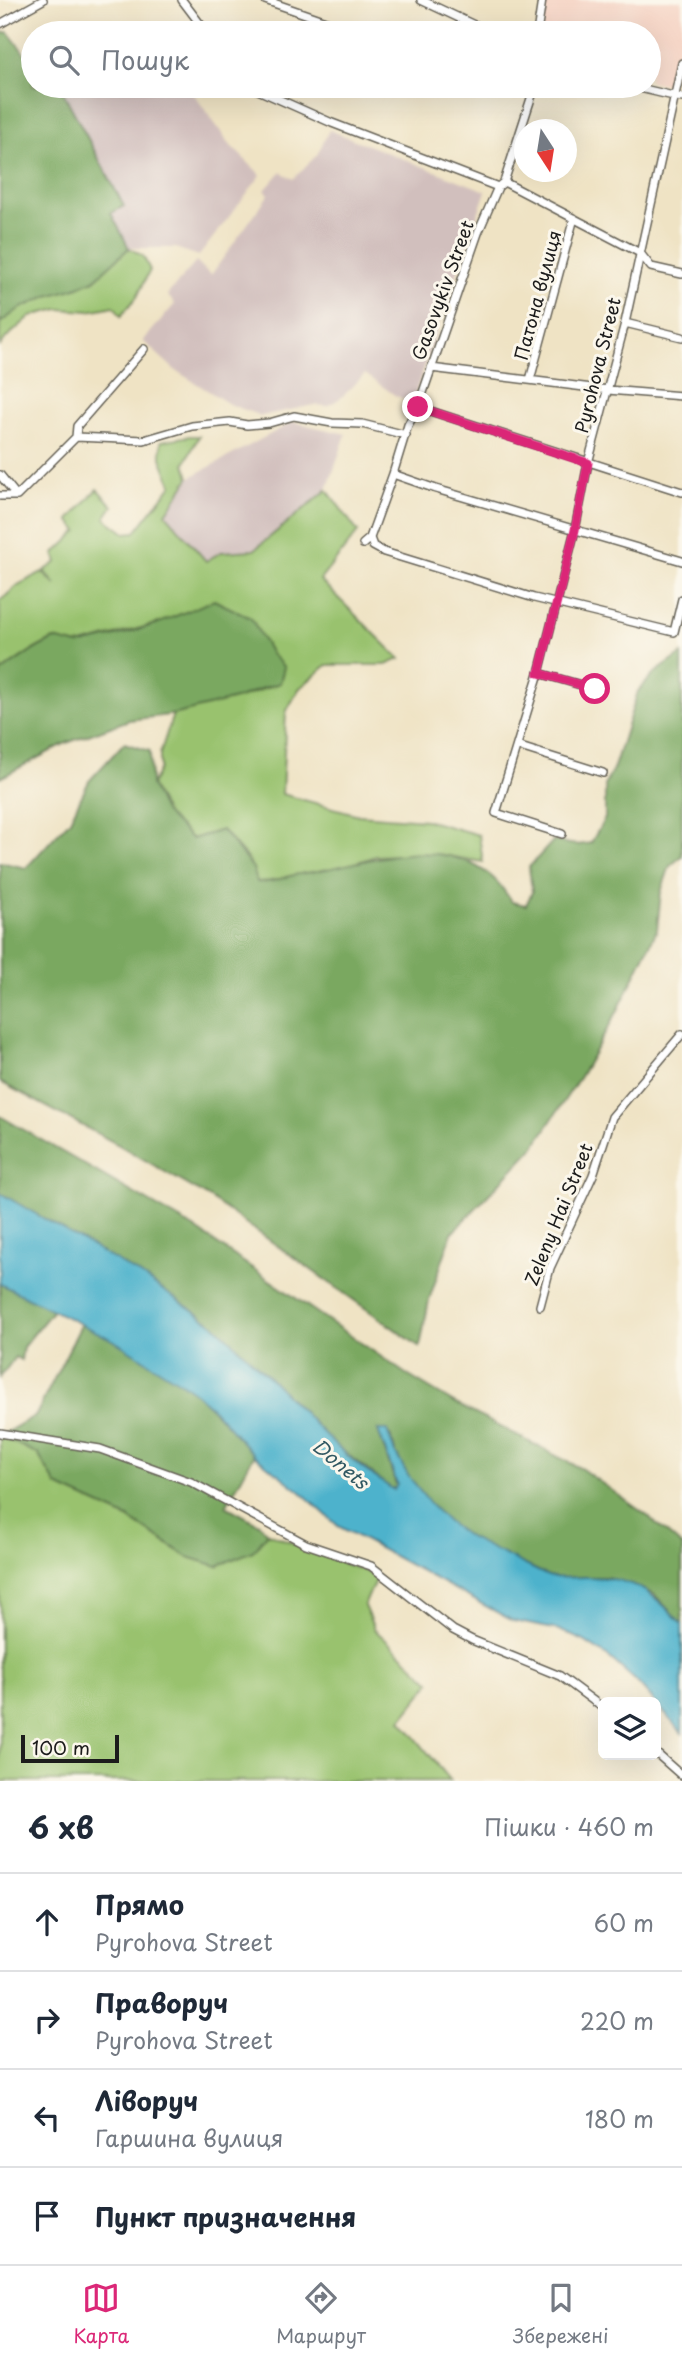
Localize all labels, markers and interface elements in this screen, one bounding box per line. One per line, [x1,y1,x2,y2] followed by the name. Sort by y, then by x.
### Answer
[21,21,661,98] search box
[101,40,189,79] text: Пошук
[45,41,83,79] icon: search
[514,119,577,182] north arrow
[404,216,480,364] street label: Gasovykiv Street
[507,227,567,363] street label: Патона вулиця
[567,294,627,436] street label: Pyrohova Street
[402,391,433,422] route end
[579,673,610,704] route start
[517,1139,599,1289] street label: Zeleny Hai Street
[307,1431,377,1496] water label: Donets
[598,1697,661,1760] map controls
[598,1697,661,1760] button: layers
[21,1732,119,1764] scale bar
[32,1733,90,1761] text: 100 m
[28,1804,94,1849] text: 6 хв
[484,1809,654,1844] text: Пішки · 460 m
[95,1885,184,1924] text: Прямо
[28,1903,66,1941] icon: ahead
[594,1905,654,1940] text: 60 m
[95,1924,273,1959] text: Pyrohova Street
[95,1983,228,2022] text: Праворуч
[28,2001,66,2039] icon: right
[580,2003,654,2038] text: 220 m
[95,2022,273,2057] text: Pyrohova Street
[95,2081,198,2120] text: Ліворуч
[28,2099,66,2137] icon: left
[585,2101,654,2136] text: 180 m
[95,2120,283,2155] text: Гаршина вулиця
[28,2197,66,2235] icon: arrive
[95,2197,356,2236] text: Пункт призначення
[73,2279,129,2349] tab: Карта
[276,2279,366,2349] tab: Маршрут
[513,2279,609,2349] tab: Збережені

